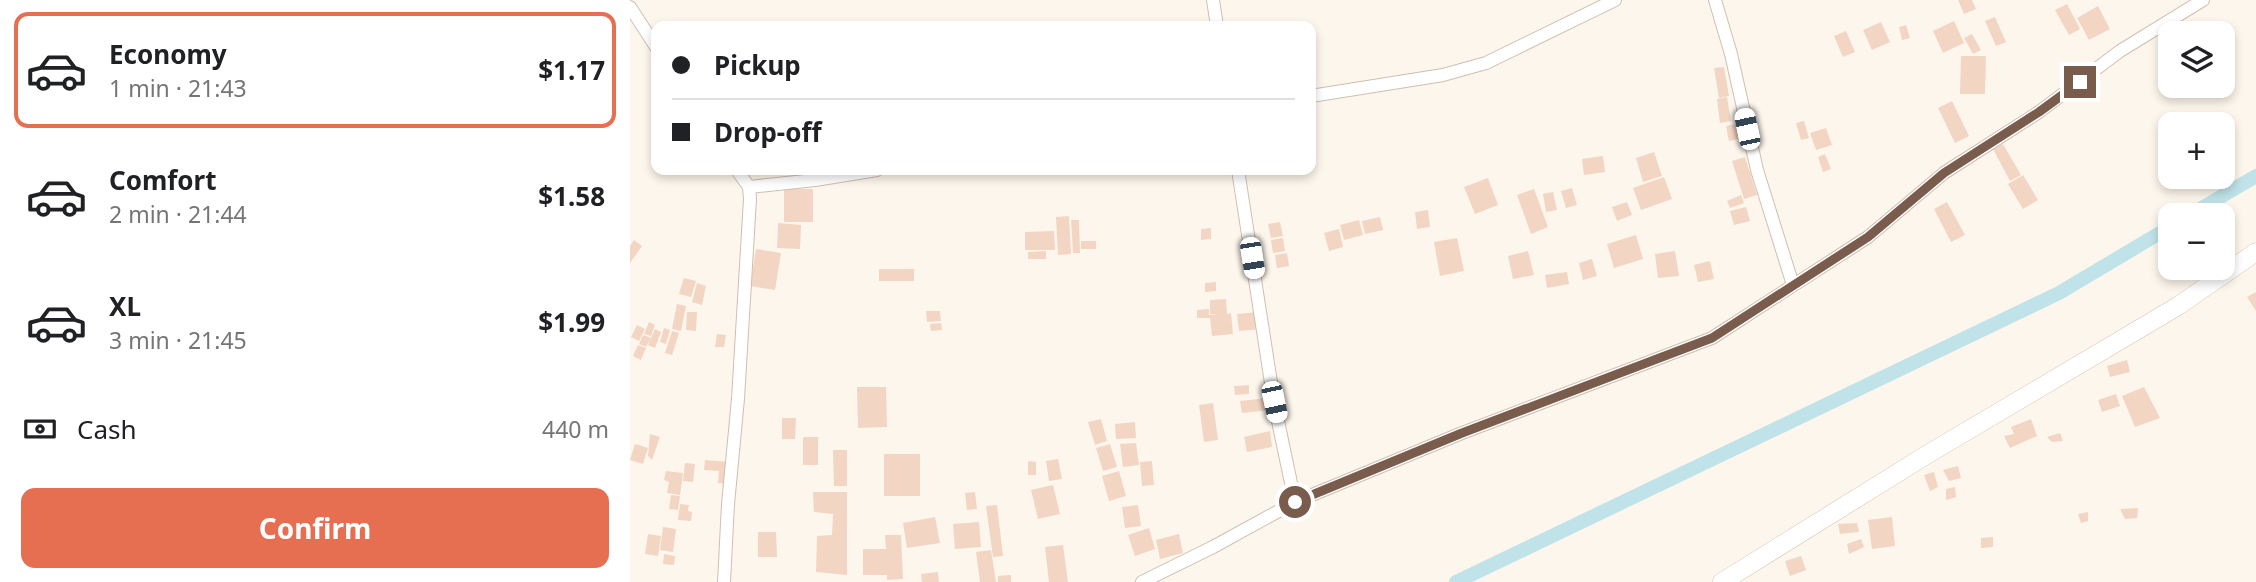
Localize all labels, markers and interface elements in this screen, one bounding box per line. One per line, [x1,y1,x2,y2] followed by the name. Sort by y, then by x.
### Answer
[2158,21,2235,280] map controls
[2158,21,2235,98] button: layers
[109,36,227,72] text: Economy
[25,39,88,102] icon: car
[714,47,801,83] text: Pickup
[538,52,605,88] text: $1.17
[2064,66,2096,98] route end
[109,72,247,104] text: 1 min · 21:43
[1733,106,1762,152] car
[2158,112,2235,189] button: +
[714,114,821,150] text: Drop-off
[109,162,217,198] text: Comfort
[25,165,88,228] icon: car
[538,178,605,214] text: $1.58
[109,198,247,230] text: 2 min · 21:44
[2158,203,2235,280] button: −
[1239,236,1266,280] car
[109,288,141,324] text: XL
[25,291,88,354] icon: car
[538,304,605,340] text: $1.99
[109,324,247,356] text: 3 min · 21:45
[1260,379,1289,425] car
[21,410,59,448] icon: cash
[77,411,137,447] text: Cash
[542,413,609,445] text: 440 m
[1279,486,1311,518] route start
[21,488,609,568] button: Confirm

